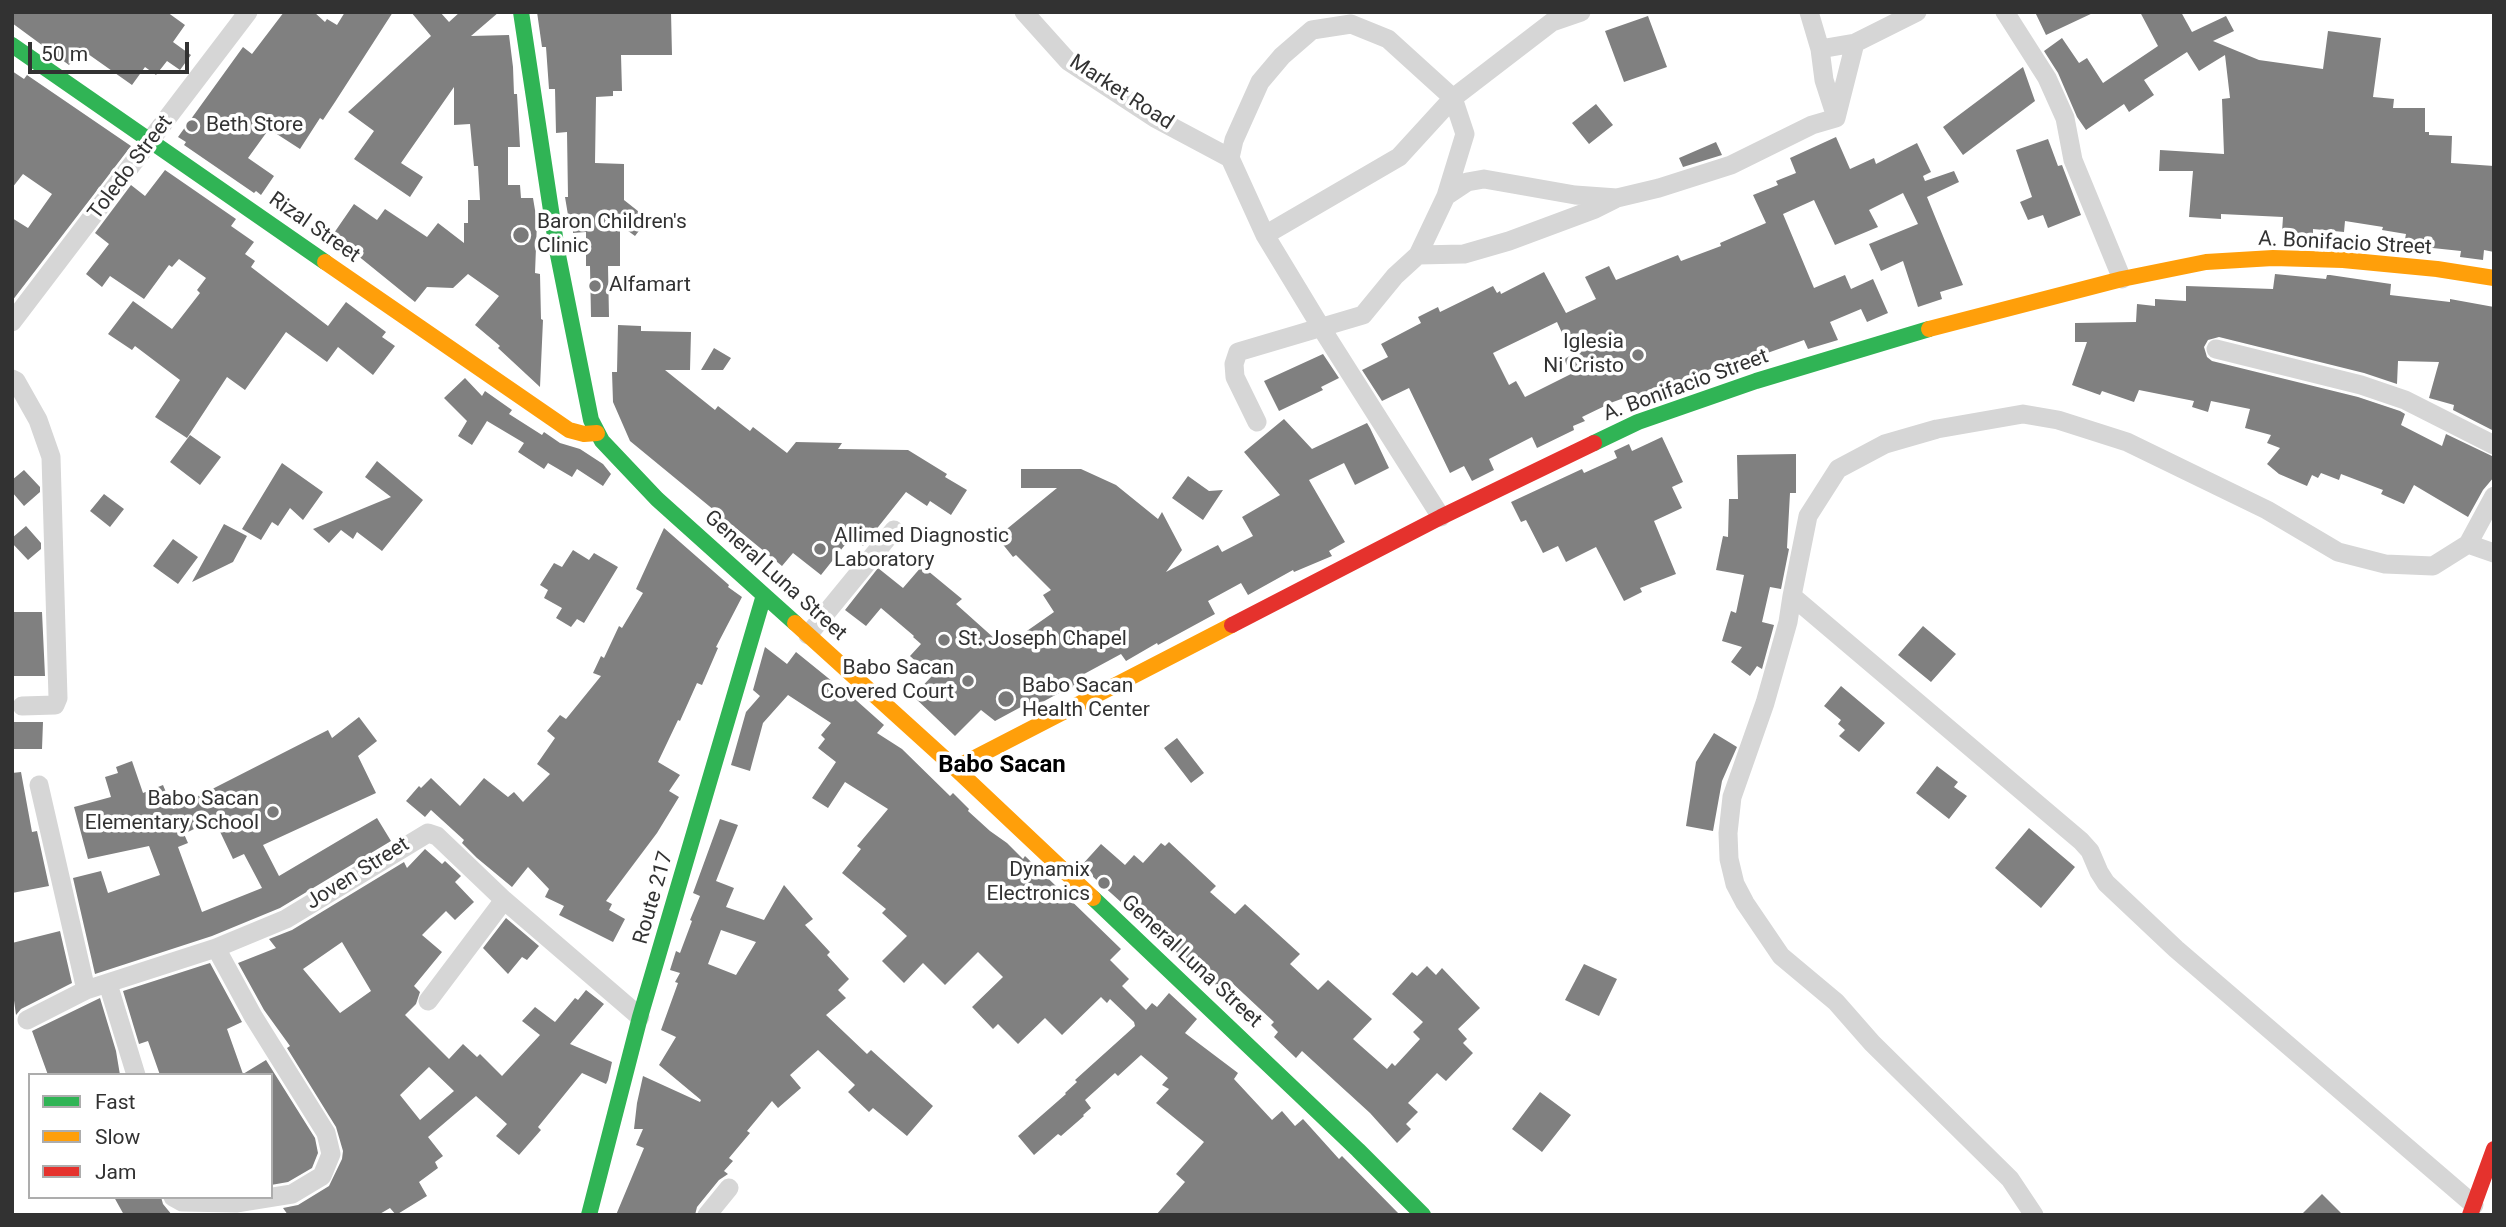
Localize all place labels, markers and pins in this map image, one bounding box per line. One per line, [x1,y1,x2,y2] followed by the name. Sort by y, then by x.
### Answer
[206,113,303,139] place label: Beth Store
[184,118,200,134] marker: Beth Store
[537,210,687,260] place label: Baron Children's Clinic
[511,225,531,245] marker: Baron Children's Clinic
[609,273,691,299] place label: Alfamart
[587,278,603,294] marker: Alfamart
[1543,330,1624,380] place label: Iglesia Ni Cristo
[1630,347,1646,363] marker: Iglesia Ni Cristo
[834,524,1009,574] place label: Allimed Diagnostic Laboratory
[812,541,828,557] marker: Allimed Diagnostic Laboratory
[958,627,1127,653] place label: St. Joseph Chapel
[936,632,952,648] marker: St. Joseph Chapel
[821,656,954,706] place label: Babo Sacan Covered Court
[960,673,976,689] marker: Babo Sacan Covered Court
[1022,674,1150,724] place label: Babo Sacan Health Center
[996,689,1016,709] marker: Babo Sacan Health Center
[85,787,259,837] place label: Babo Sacan Elementary School
[265,804,281,820] marker: Babo Sacan Elementary School
[987,858,1090,908] place label: Dynamix Electronics
[1096,875,1112,891] marker: Dynamix Electronics

